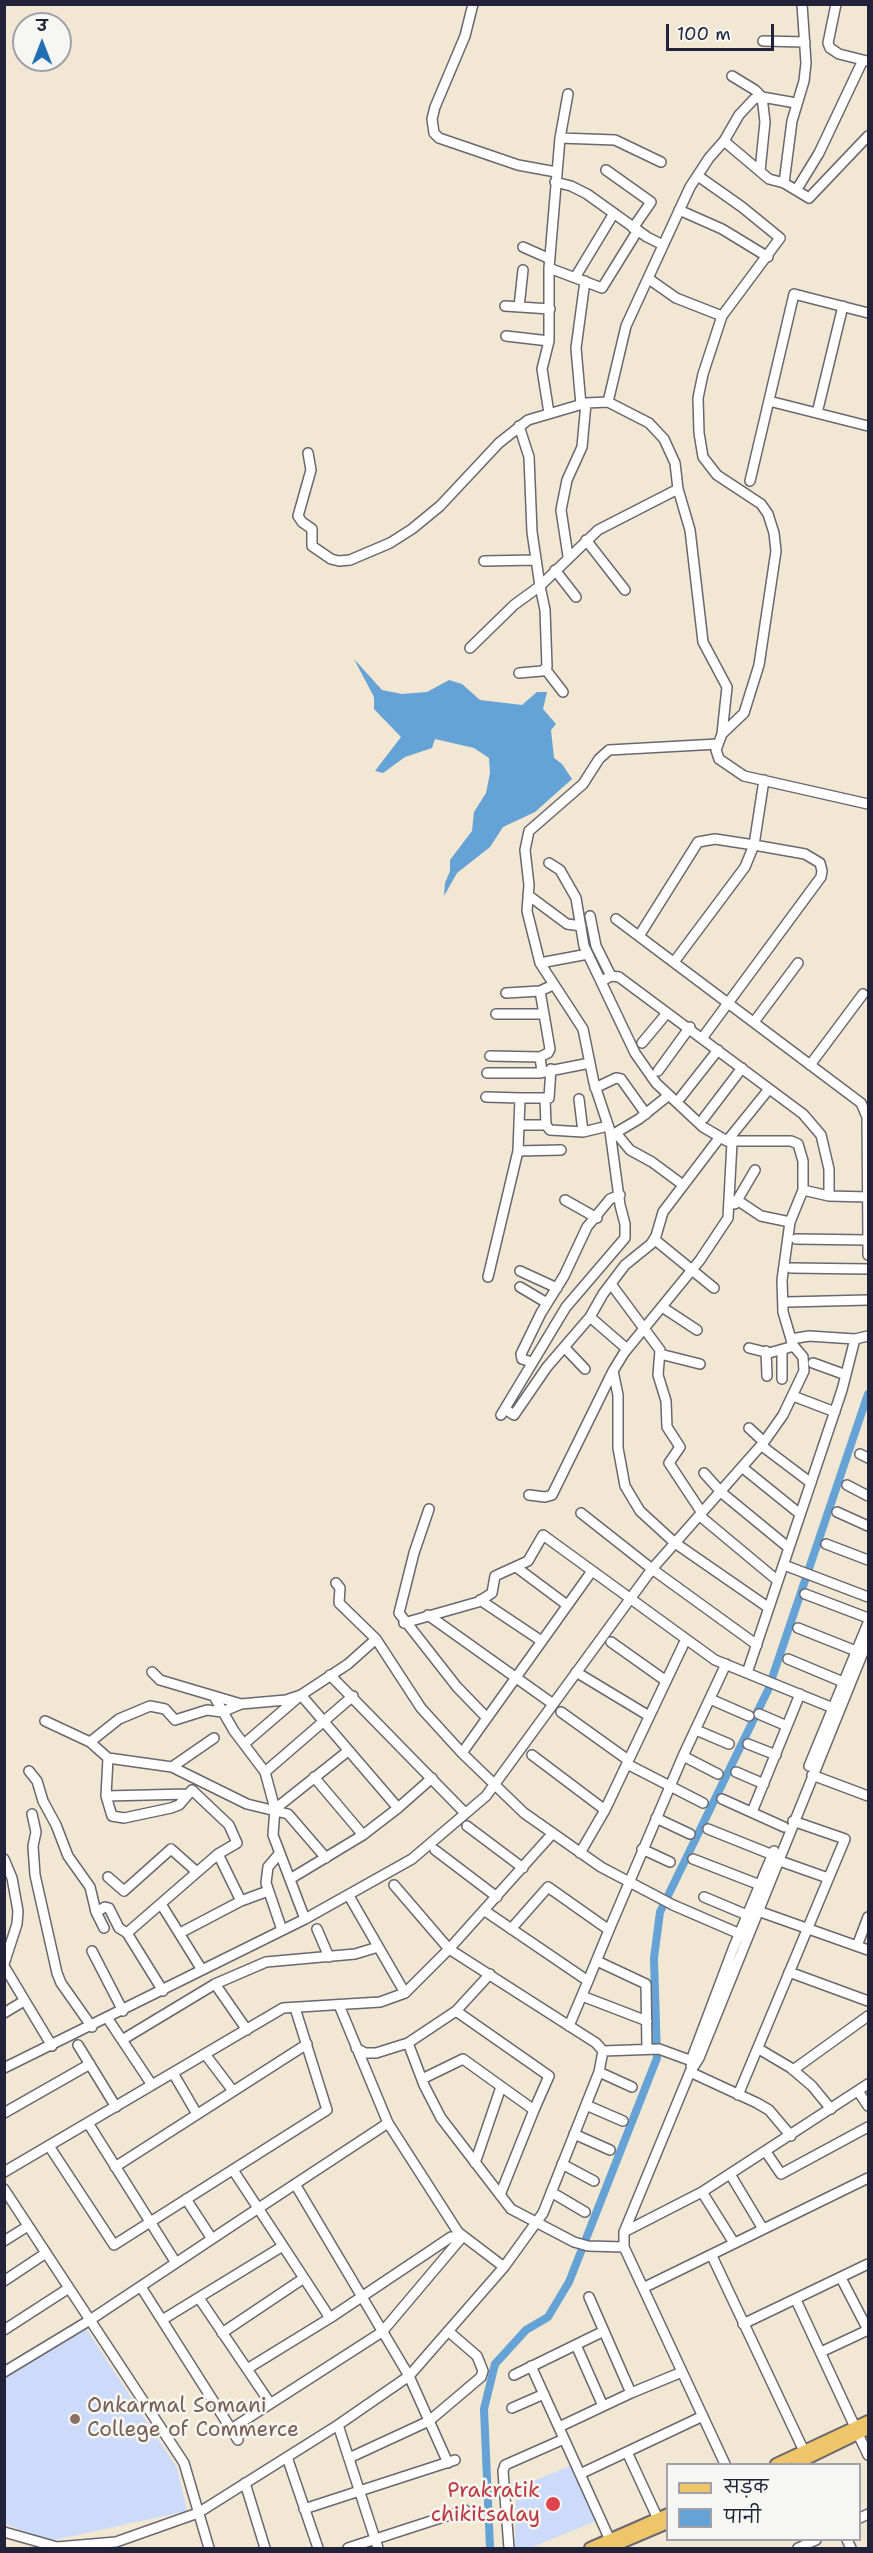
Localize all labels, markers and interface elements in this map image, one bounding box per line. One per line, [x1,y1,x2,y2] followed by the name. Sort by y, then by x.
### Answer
[12,12,72,72] north arrow
[669,12,777,50] scale bar
[37,15,47,36] text: उ
[677,22,731,46] text: 100 m
[87,2394,299,2444] place label: Onkarmal Somani College of Commerce
[68,2412,82,2426] marker: Onkarmal Somani College of Commerce
[666,2463,861,2541] legend
[724,2475,768,2499] text: सड़क
[431,2479,540,2529] place label: Prakratik chikitsalay
[544,2495,562,2513] marker: Prakratik chikitsalay
[724,2505,761,2529] text: पानी

